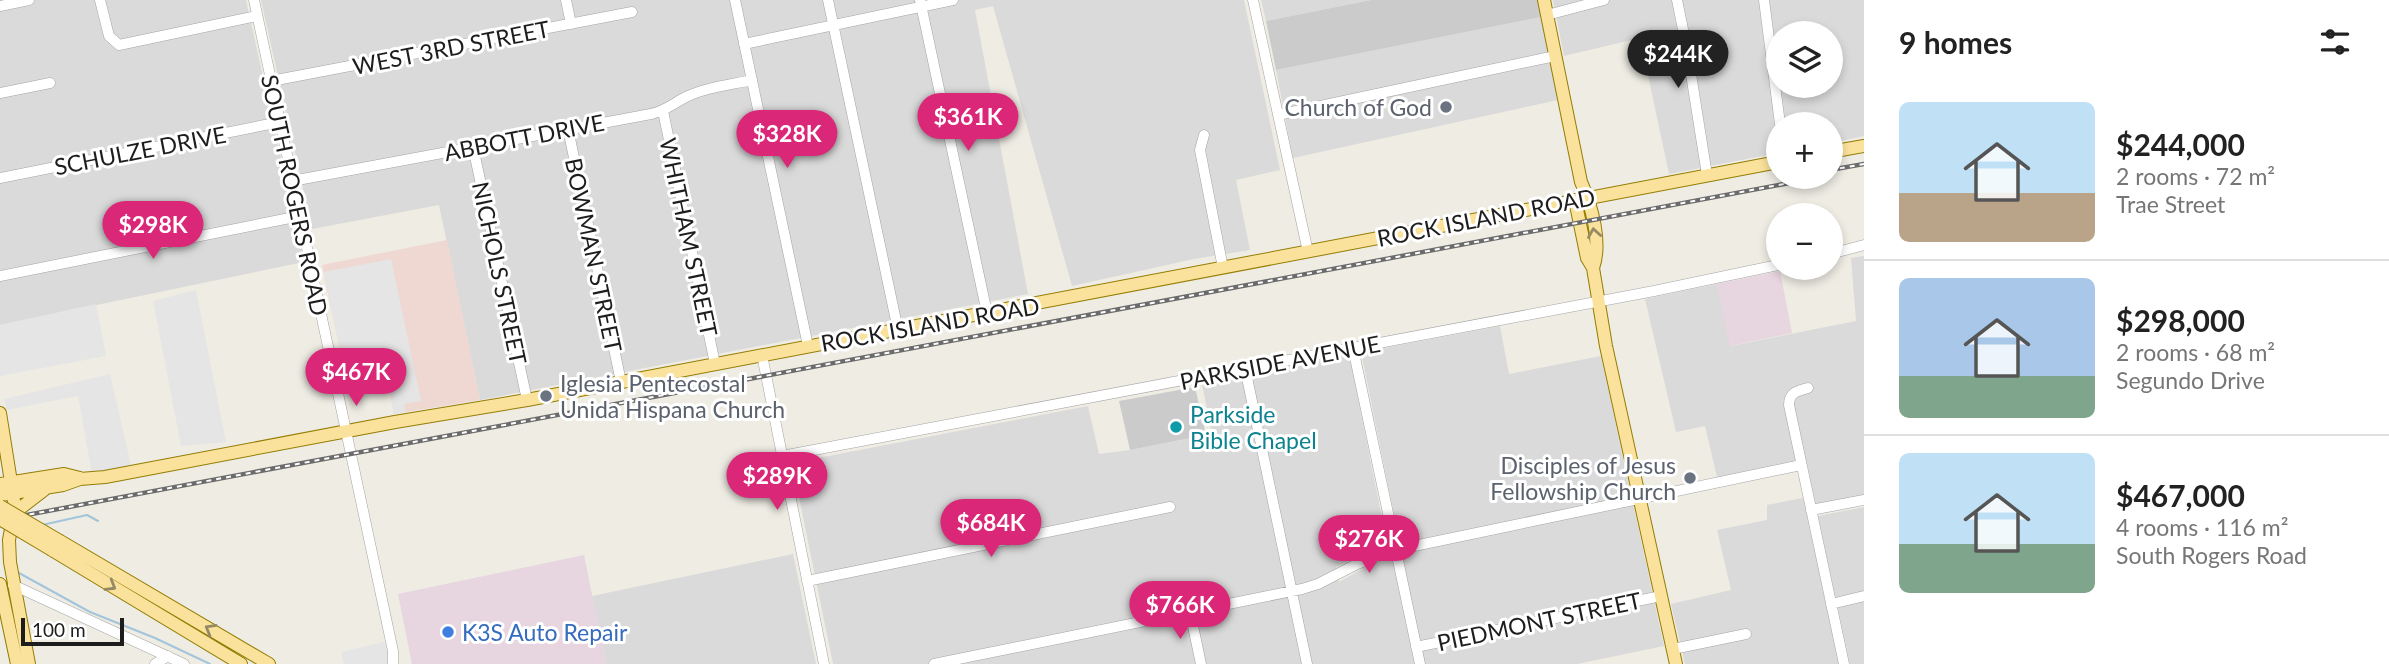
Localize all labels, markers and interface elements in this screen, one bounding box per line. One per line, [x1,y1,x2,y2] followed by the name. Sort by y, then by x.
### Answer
[350,14,552,80] street label: WEST 3RD STREET
[1766,21,1843,280] map controls
[1766,21,1843,98] button: layers
[2316,23,2354,61] icon: filters
[1899,24,2012,60] text: 9 homes
[1629,31,1727,90] pin: $244K
[1643,39,1713,67] text: $244K
[256,72,334,318] street label: SOUTH ROGERS ROAD
[1284,93,1432,121] place label: Church of God
[919,94,1017,153] pin: $361K
[1438,99,1454,115] marker: Church of God
[933,102,1003,130] text: $361K
[442,108,606,166] street label: ABBOTT DRIVE
[738,110,836,170] pin: $328K
[1766,112,1843,189] button: +
[752,119,822,147] text: $328K
[52,120,228,180] street label: SCHULZE DRIVE
[2116,126,2245,162] text: $244,000
[1955,130,2039,214] icon: home
[654,135,724,339] street label: WHITHAM STREET
[560,155,628,355] street label: BOWMAN STREET
[2116,162,2275,190] text: 2 rooms · 72 m²
[467,179,533,367] street label: NICHOLS STREET
[1375,182,1597,252] street label: ROCK ISLAND ROAD
[2116,190,2225,218] text: Trae Street
[104,202,202,261] pin: $298K
[1766,203,1843,280] button: −
[118,210,188,238] text: $298K
[1587,227,1602,239] one-way arrow
[818,291,1042,357] street label: ROCK ISLAND ROAD
[2116,302,2245,338] text: $298,000
[1955,306,2039,390] icon: home
[1177,329,1383,395] street label: PARKSIDE AVENUE
[2116,338,2275,366] text: 2 rooms · 68 m²
[307,348,405,408] pin: $467K
[321,357,391,385] text: $467K
[2116,366,2265,394] text: Segundo Drive
[560,369,785,423] place label: Iglesia Pentecostal Unida Hispana Church
[538,388,554,404] marker: Iglesia Pentecostal Unida Hispana Church
[1190,400,1317,454] place label: Parkside Bible Chapel
[1168,419,1184,435] marker: Parkside Bible Chapel
[1490,451,1676,505] place label: Disciples of Jesus Fellowship Church
[728,452,826,512] pin: $289K
[742,461,812,489] text: $289K
[1682,470,1698,486] marker: Disciples of Jesus Fellowship Church
[2116,477,2245,513] text: $467,000
[1955,481,2039,565] icon: home
[942,500,1040,559] pin: $684K
[956,508,1026,536] text: $684K
[2116,513,2288,541] text: 4 rooms · 116 m²
[1320,516,1418,575] pin: $276K
[1334,524,1404,552] text: $276K
[2116,541,2307,569] text: South Rogers Road
[103,577,116,590] one-way arrow
[1131,582,1229,641] pin: $766K
[1434,586,1644,656] street label: PIEDMONT STREET
[1145,590,1215,618] text: $766K
[21,615,124,647] scale bar
[32,618,86,641] text: 100 m
[462,618,628,646] place label: K3S Auto Repair
[440,624,456,640] marker: K3S Auto Repair
[205,625,218,638] one-way arrow

